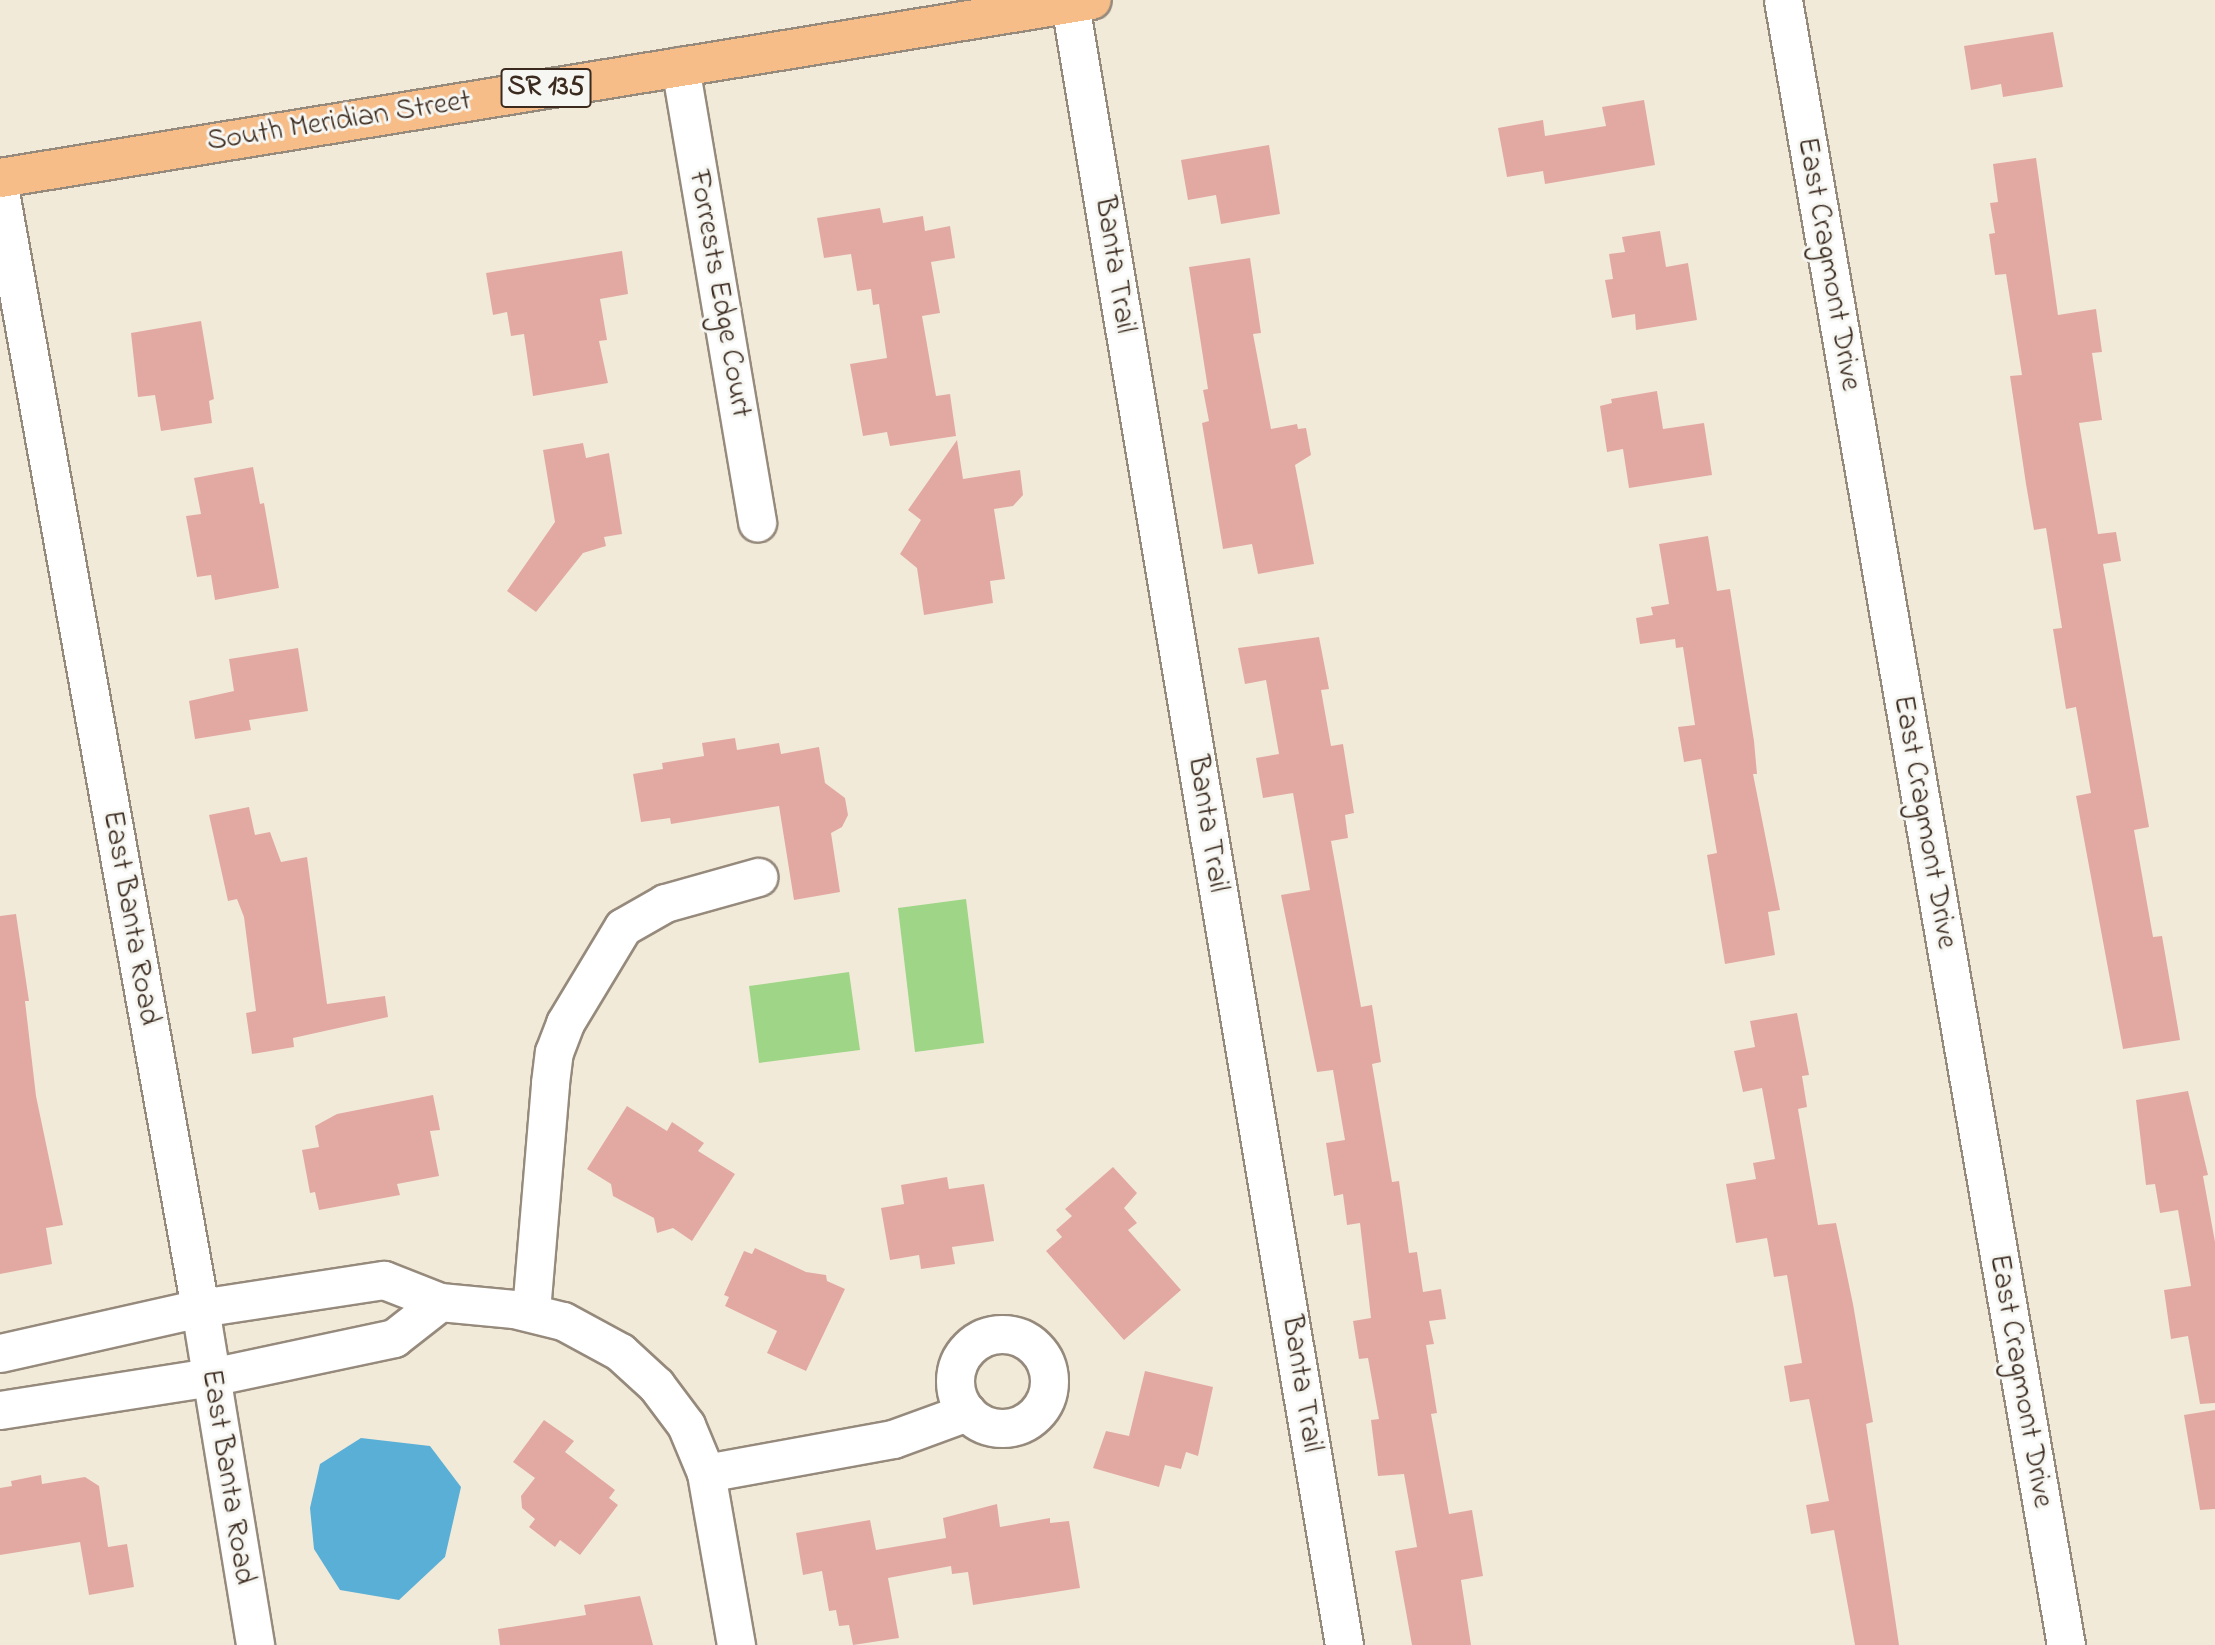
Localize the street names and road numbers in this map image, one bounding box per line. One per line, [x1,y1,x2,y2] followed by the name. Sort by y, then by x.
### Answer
[500,64,592,112] road number: SR 135
[205,83,473,161] street label: South Meridian Street
[1788,135,1868,393] street label: East Cragmont Drive
[680,168,758,420] street label: Forrests Edge Court
[1085,194,1143,336] street label: Banta Trail
[1884,693,1964,951] street label: East Cragmont Drive
[1178,753,1236,895] street label: Banta Trail
[93,808,167,1028] street label: East Banta Road
[1980,1252,2060,1510] street label: East Cragmont Drive
[1272,1313,1330,1455] street label: Banta Trail
[192,1367,262,1587] street label: East Banta Road

